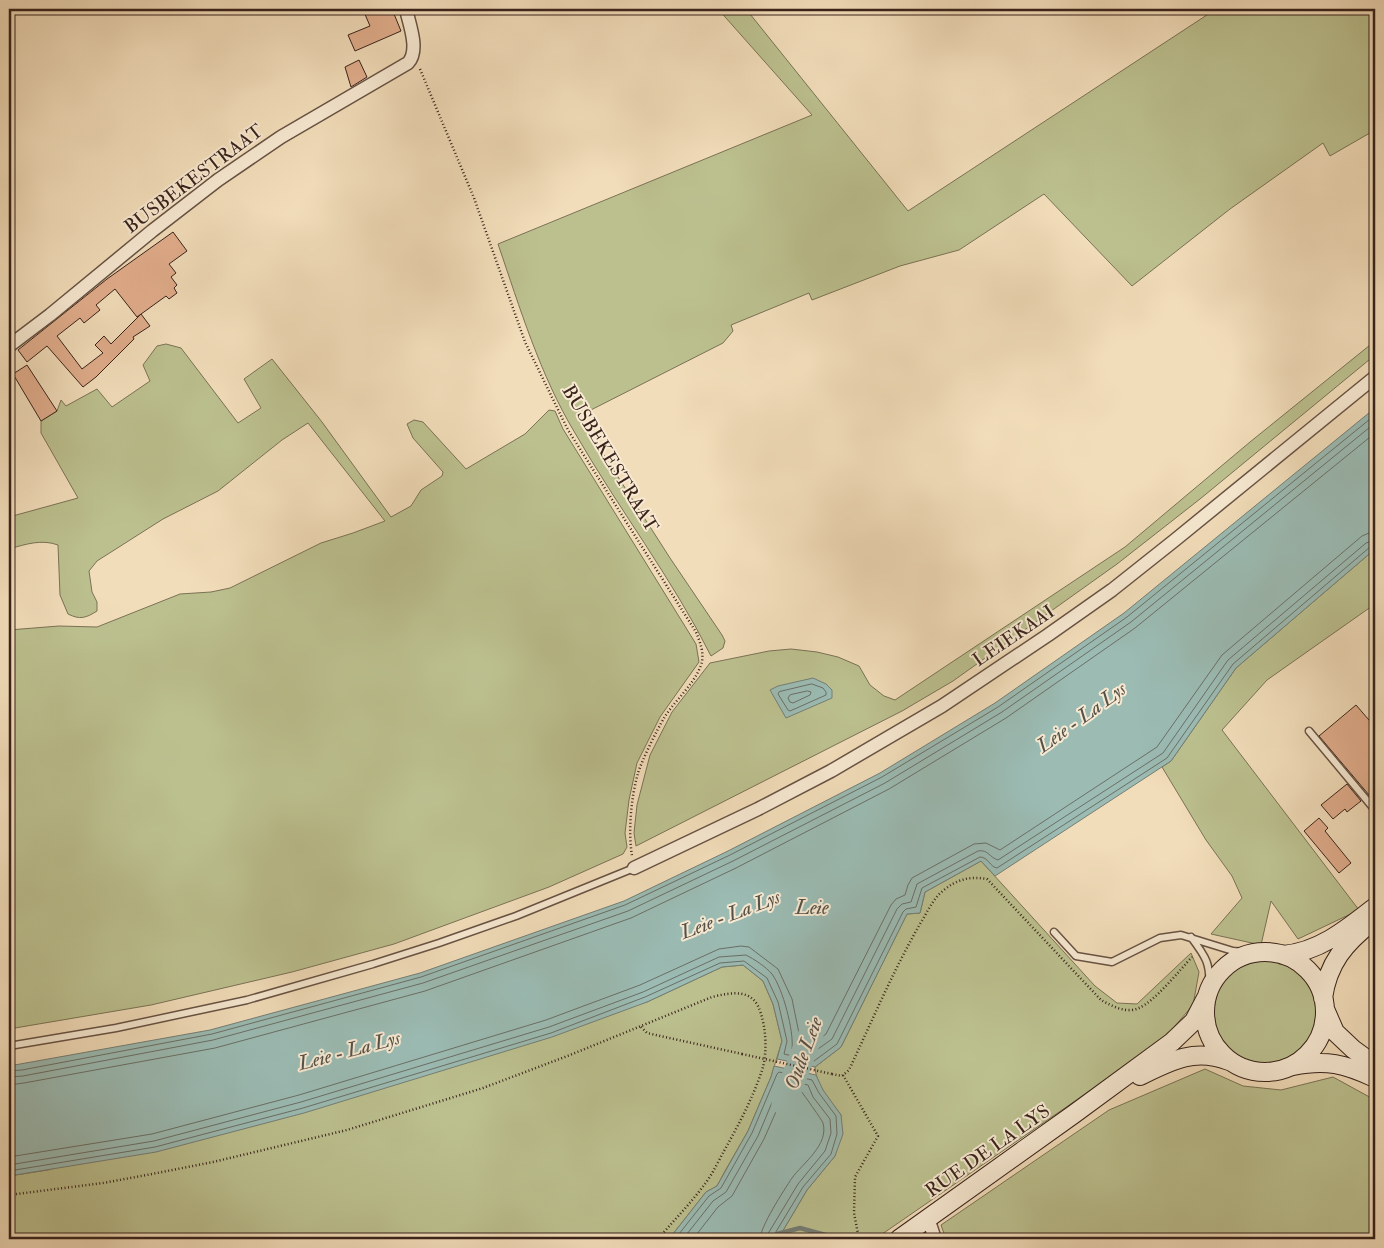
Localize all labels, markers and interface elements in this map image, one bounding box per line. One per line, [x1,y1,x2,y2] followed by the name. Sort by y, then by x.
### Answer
[119,119,268,239] street label: BUSBEKESTRAAT
[557,380,664,537] street label: BUSBEKESTRAAT
[968,600,1059,672] street label: LEIEKAAI
[1031,676,1131,759] water label: Leie - La Lys
[676,884,784,945] water label: Leie - La Lys
[794,895,829,920] water label: Leie
[779,1013,828,1093] water label: Oude Leie
[294,1025,403,1076] water label: Leie - La Lys
[921,1099,1055,1203] street label: RUE DE LA LYS

